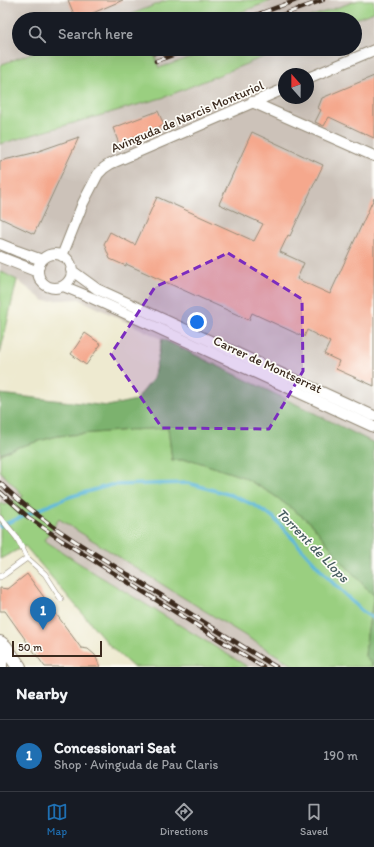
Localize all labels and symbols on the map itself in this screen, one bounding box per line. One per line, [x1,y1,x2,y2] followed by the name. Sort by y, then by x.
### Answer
[278,68,314,104] north arrow
[109,77,266,155] street label: Avinguda de Narcis Monturiol
[187,312,207,332] your location
[211,333,325,396] street label: Carrer de Montserrat
[273,505,353,587] water label: Torrent de Llops
[30,597,56,630] pin: 1
[12,639,102,658] scale bar

